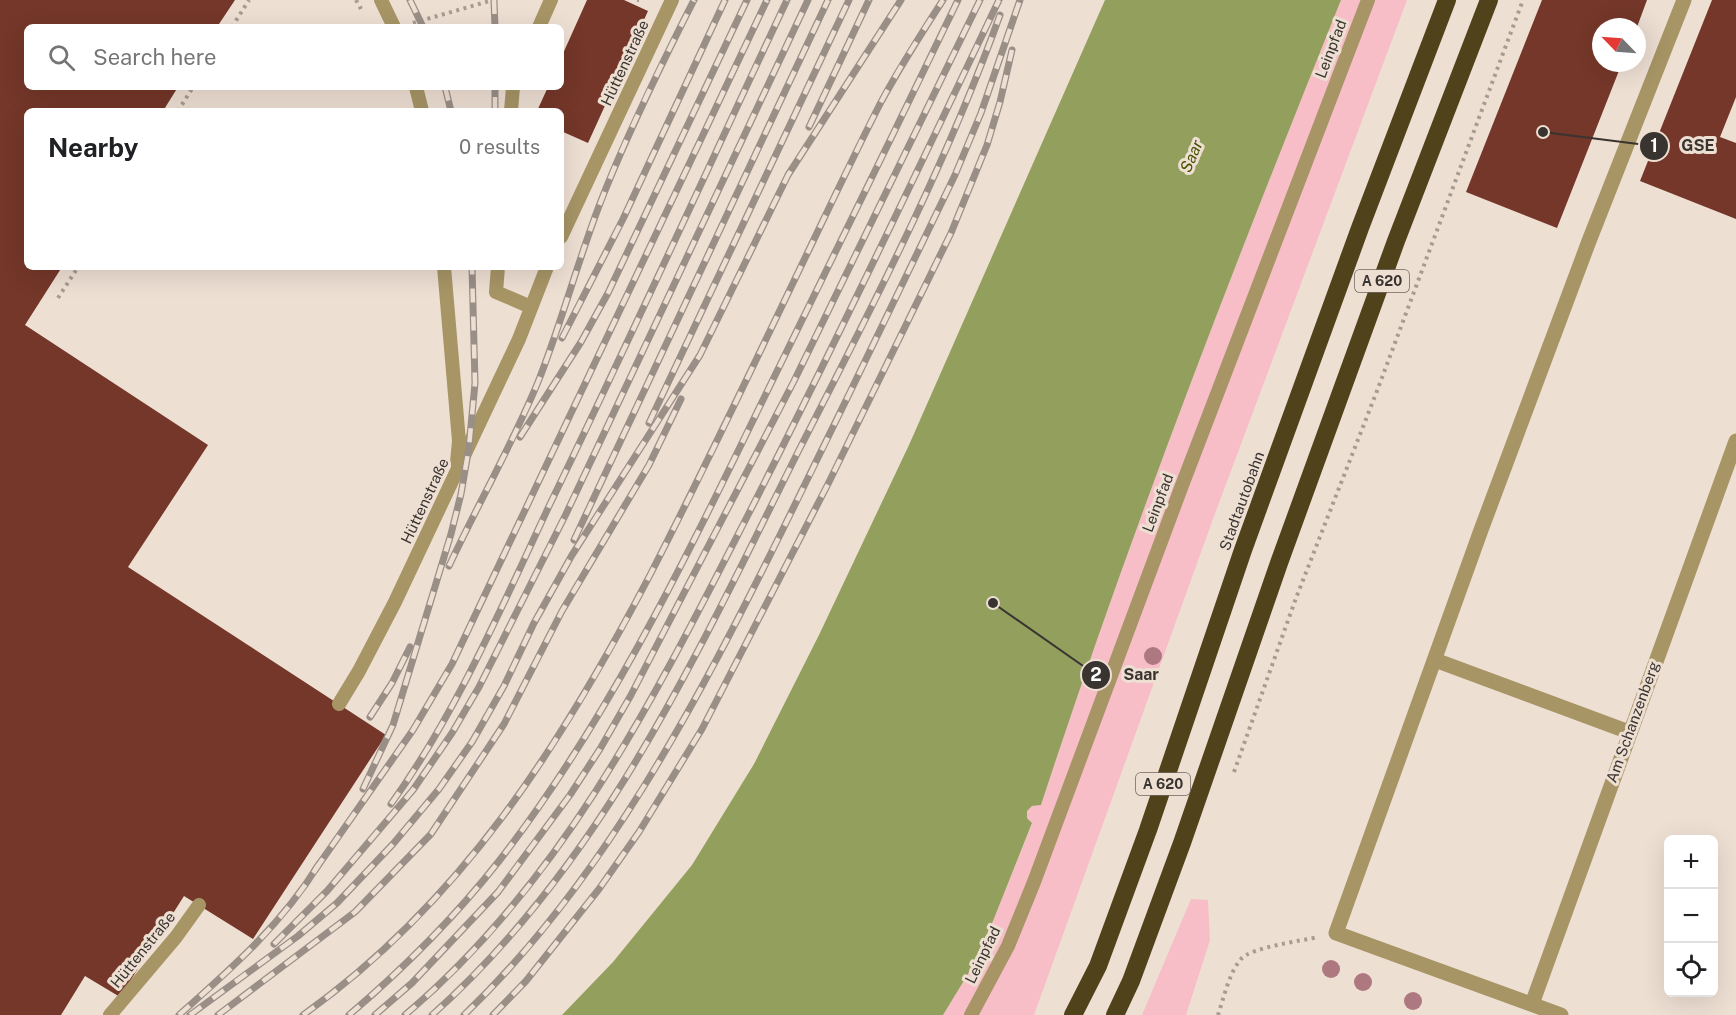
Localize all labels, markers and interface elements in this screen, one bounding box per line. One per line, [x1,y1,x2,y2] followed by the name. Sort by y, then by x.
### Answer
[597,17,652,108] street label: Hüttenstraße
[1312,17,1349,80] street label: Leinpfad
[1592,18,1646,72] north arrow
[24,24,564,90] search box
[45,41,78,74] icon: search
[93,44,217,70] text: Search here
[1639,129,1727,163] callout: GSE
[48,132,138,163] text: Nearby
[459,135,540,159] text: 0 results
[1650,135,1658,156] text: 1
[1176,136,1207,175] water label: Saar
[1681,136,1715,155] text: GSE
[1355,270,1409,292] road number: A 620
[1216,449,1267,553] street label: Stadtautobahn
[397,455,452,546] street label: Hüttenstraße
[1139,471,1176,534] street label: Leinpfad
[1081,658,1171,692] callout: Saar
[1603,659,1662,785] street label: Am Schanzenberg
[1090,664,1102,685] text: 2
[1123,665,1159,684] text: Saar
[1136,773,1190,795] road number: A 620
[1664,835,1718,997] map controls
[1664,835,1718,889] button: +
[1664,889,1718,943] button: −
[107,908,178,991] street label: Hüttenstraße
[961,924,1004,986] street label: Leinpfad
[1664,943,1718,997] button: locate

